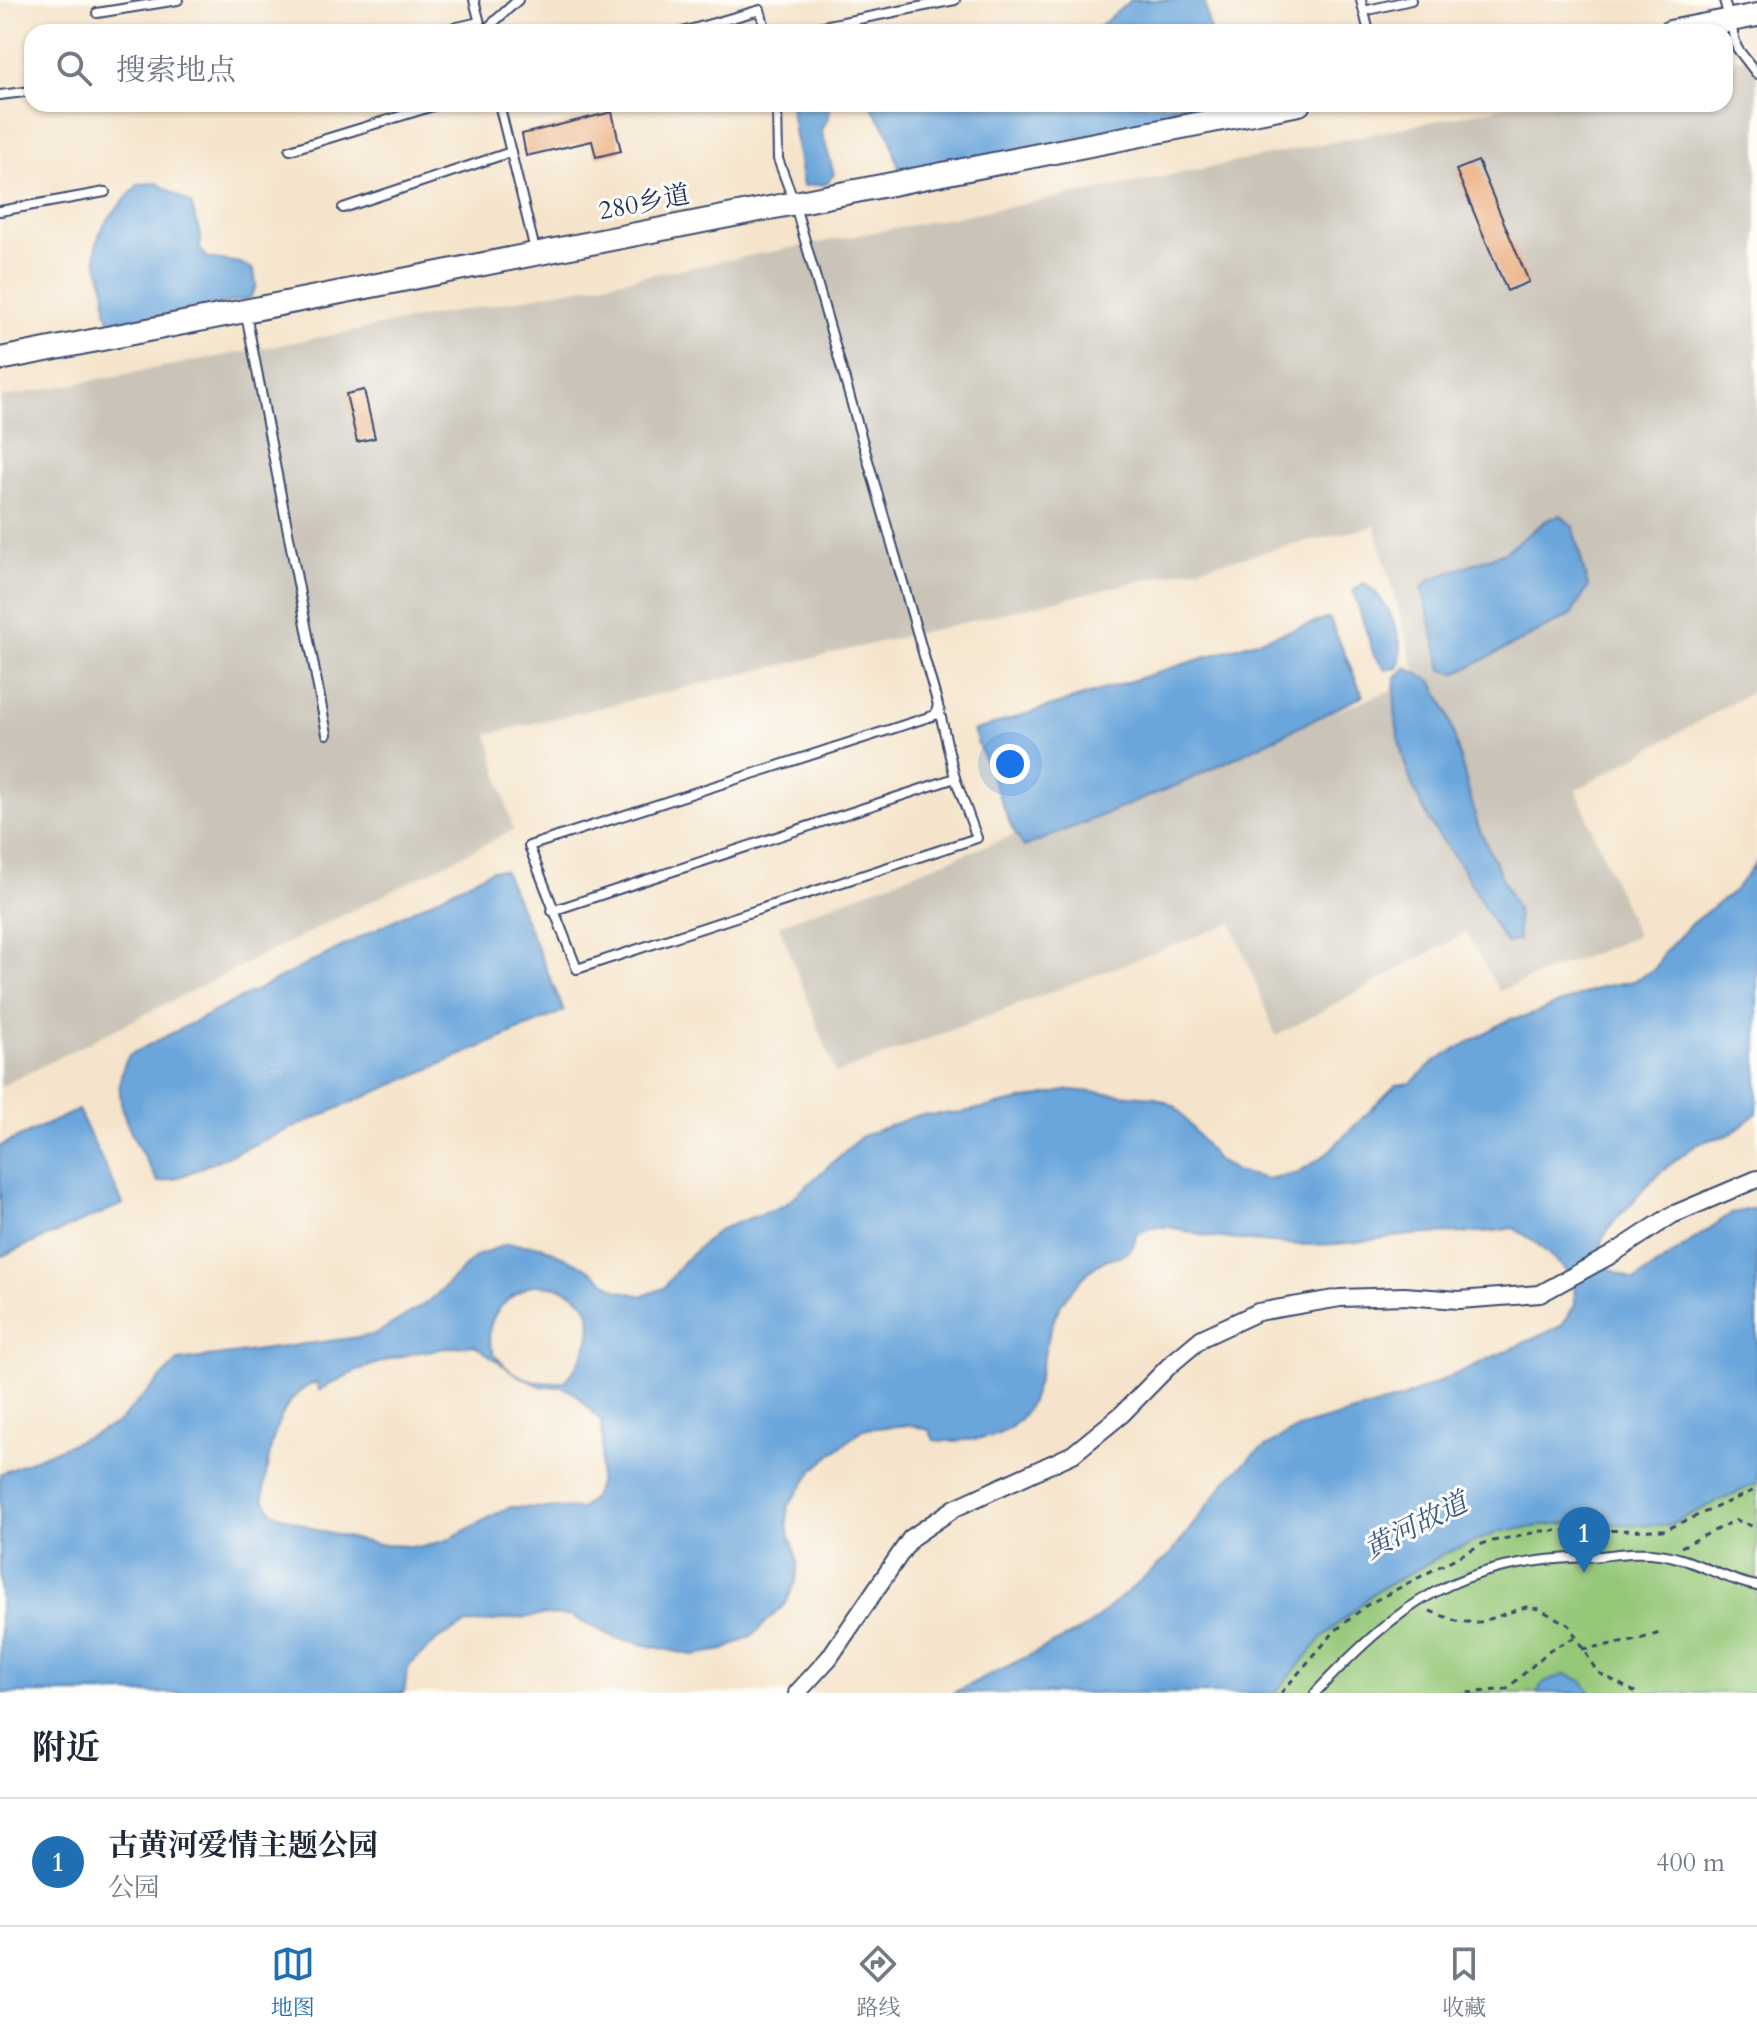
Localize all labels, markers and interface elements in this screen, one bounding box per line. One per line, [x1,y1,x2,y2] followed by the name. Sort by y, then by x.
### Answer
[24,24,1733,112] search box
[52,46,96,90] icon: search
[116,50,236,91] text: 搜索地点
[596,177,693,228] street label: 280乡道
[990,744,1030,784] your location
[1357,1482,1478,1568] water label: 黄河故道
[1558,1507,1610,1573] pin: 1
[32,1725,100,1771] text: 附近
[108,1825,378,1866] text: 古黄河爱情主题公园
[51,1845,65,1880] text: 1
[1656,1845,1725,1880] text: 400 m
[108,1870,160,1905] text: 公园
[271,1942,315,2023] tab: 地图
[856,1942,900,2023] tab: 路线
[1442,1942,1486,2023] tab: 收藏

